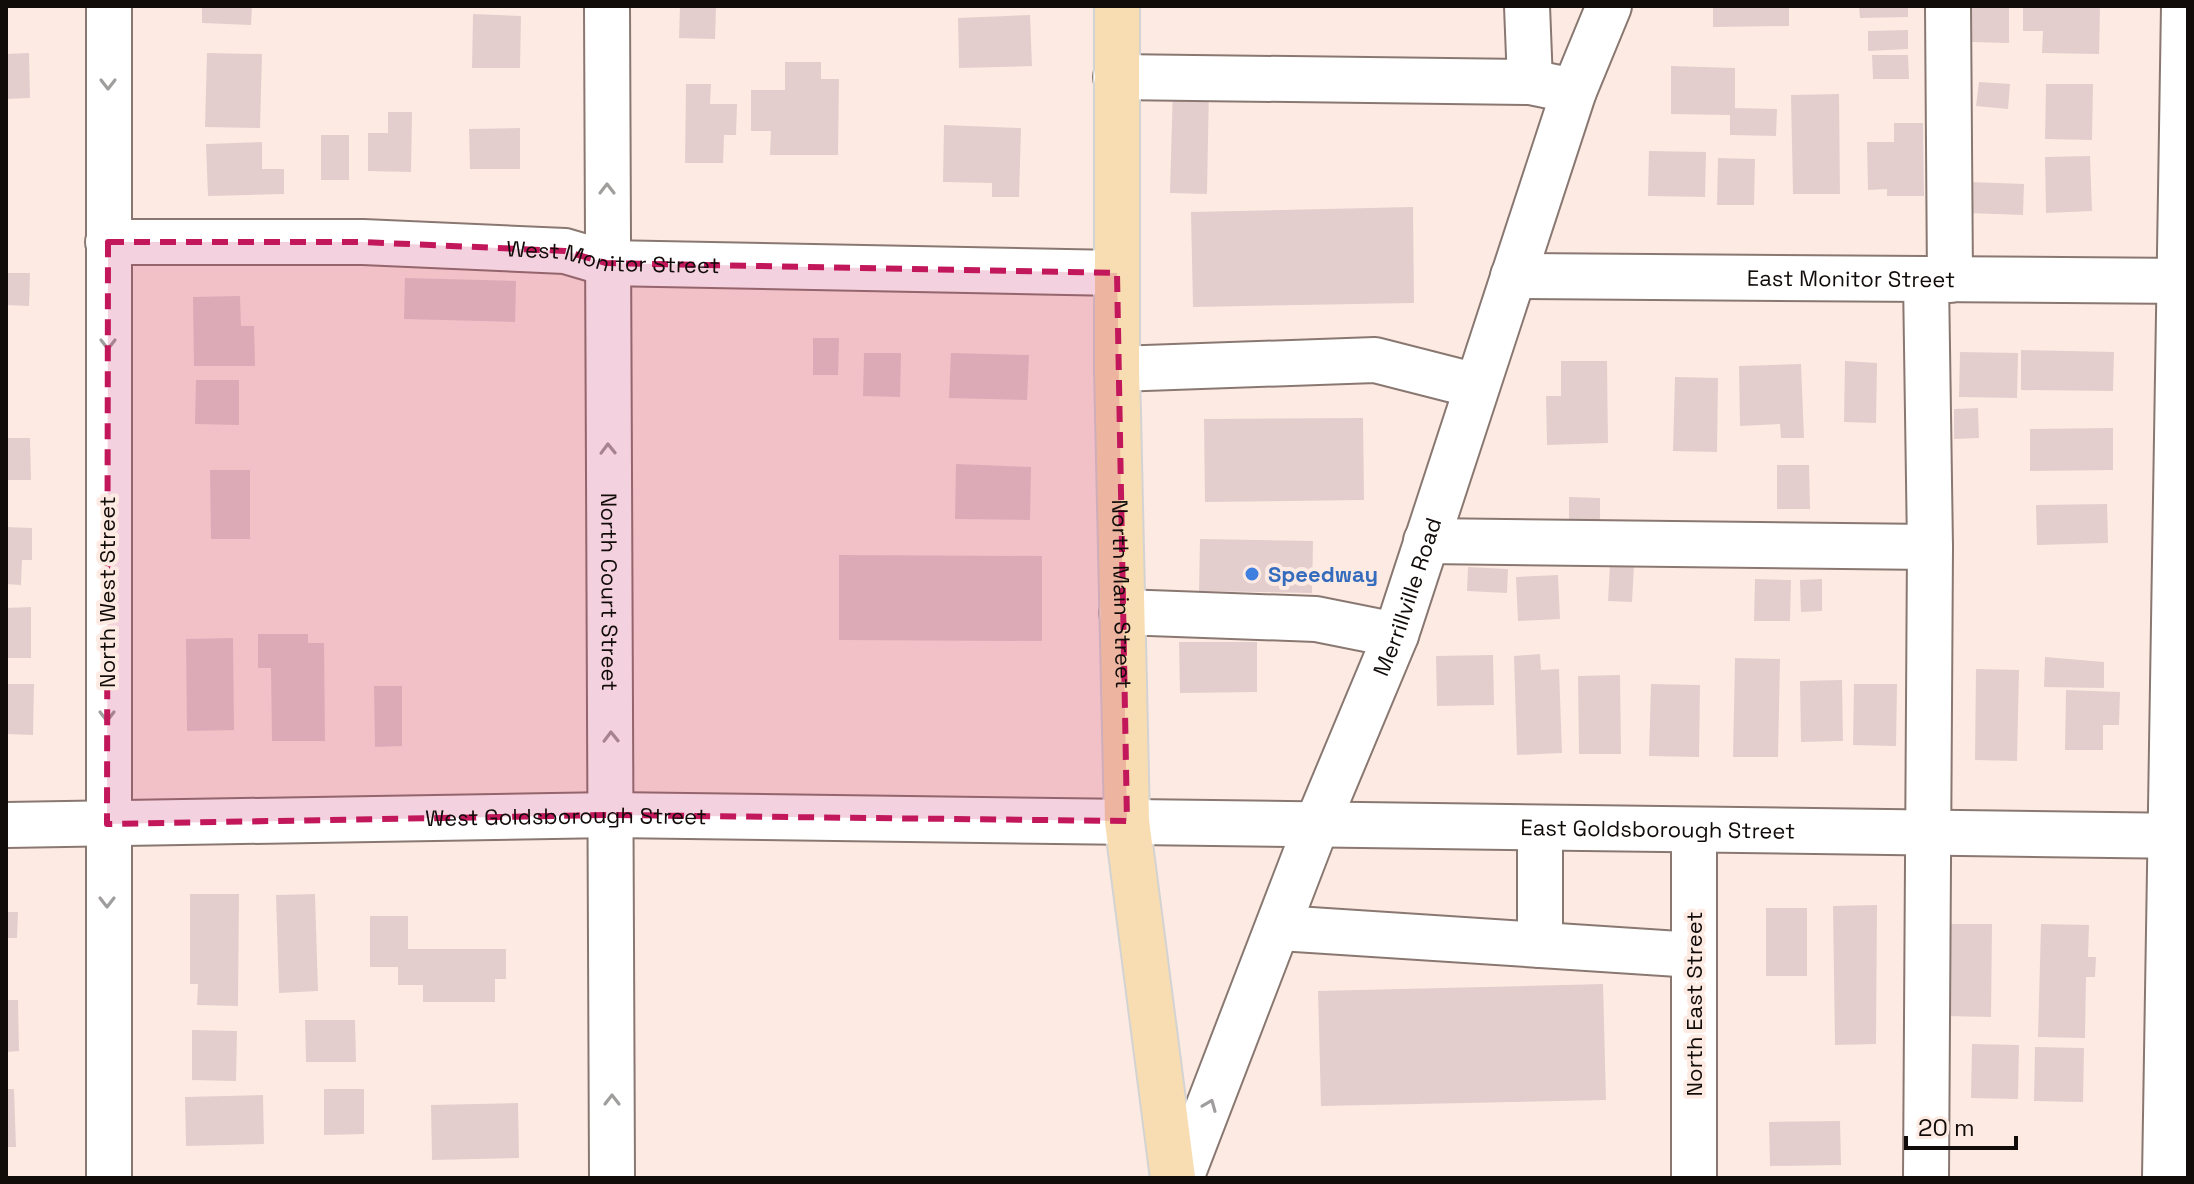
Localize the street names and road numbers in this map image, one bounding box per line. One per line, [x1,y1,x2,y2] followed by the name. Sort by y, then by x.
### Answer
[506,234,720,279] street label: West Monitor Street
[1747,264,1955,293] street label: East Monitor Street
[595,493,624,691] street label: North Court Street
[93,496,121,688] street label: North West Street
[1106,499,1138,689] street label: North Main Street
[1367,514,1447,680] street label: Merrillville Road
[425,801,707,832] street label: West Goldsborough Street
[1520,813,1795,845] street label: East Goldsborough Street
[1680,911,1708,1097] street label: North East Street

